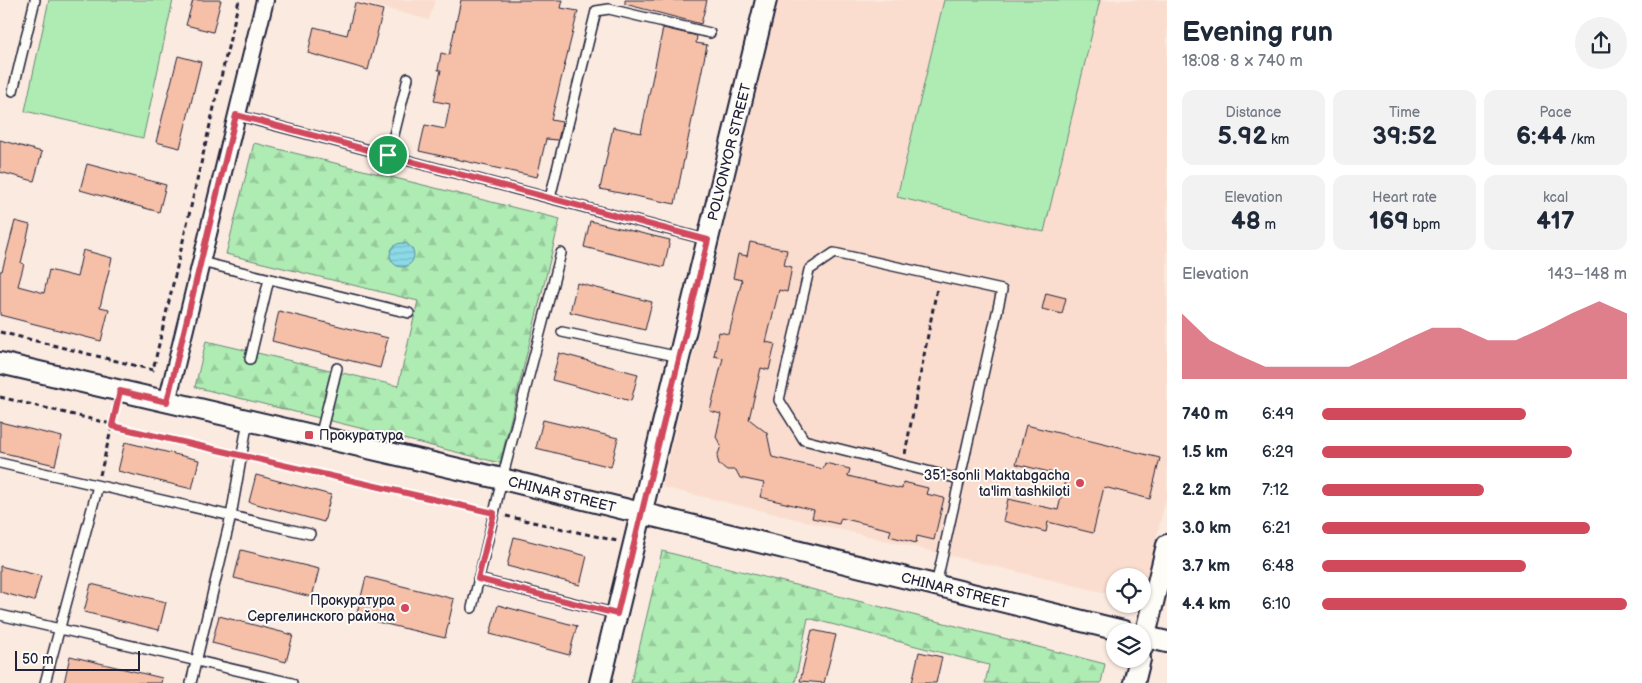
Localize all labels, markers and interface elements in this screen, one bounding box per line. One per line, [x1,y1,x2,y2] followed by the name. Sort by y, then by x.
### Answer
[1182,16,1333,49] text: Evening run
[1575,17,1627,69] button: share
[1182,52,1303,71] text: 18:08 · 8 × 740 m
[704,81,755,223] street label: POLVONYOR STREET
[1226,104,1281,121] text: Distance
[1389,104,1420,121] text: Time
[1540,104,1571,121] text: Pace
[1218,121,1267,152] text: 5.92
[1372,121,1437,152] text: 39:52
[1516,121,1567,152] text: 6:44
[1267,131,1289,148] text: km
[1567,131,1595,148] text: /km
[367,134,409,176] pin
[374,141,402,169] icon: arrive
[1224,189,1283,206] text: Elevation
[1372,189,1437,206] text: Heart rate
[1543,189,1568,206] text: kcal
[1231,206,1261,237] text: 48
[1369,206,1409,237] text: 169
[1536,206,1575,237] text: 417
[1261,216,1276,233] text: m
[1409,216,1440,233] text: bpm
[1182,265,1249,284] text: Elevation
[1548,265,1627,284] text: 143–148 m
[1182,405,1228,424] text: 740 m
[1262,405,1294,424] text: 6:49
[319,427,405,444] place label: Прокуратура
[303,429,315,441] marker: Прокуратура
[1182,443,1228,462] text: 1.5 km
[1262,443,1294,462] text: 6:29
[924,467,1070,500] place label: 351-sonli Maktabgacha ta'lim tashkiloti
[506,473,618,516] street label: CHINAR STREET
[1074,477,1086,489] marker: 351-sonli Maktabgacha ta'lim tashkiloti
[1182,481,1231,500] text: 2.2 km
[1262,481,1289,500] text: 7:12
[1182,519,1231,538] text: 3.0 km
[1262,519,1290,538] text: 6:21
[1182,557,1230,576] text: 3.7 km
[1262,557,1294,576] text: 6:48
[1106,568,1151,668] map controls
[1106,568,1151,613] button: locate
[899,569,1011,612] street label: CHINAR STREET
[248,592,396,625] place label: Прокуратура Сергелинского района
[1182,595,1231,614] text: 4.4 km
[1262,595,1291,614] text: 6:10
[399,602,411,614] marker: Прокуратура Сергелинского района
[1106,623,1151,668] button: layers
[15,648,140,671] scale bar
[22,651,54,668] text: 50 m

